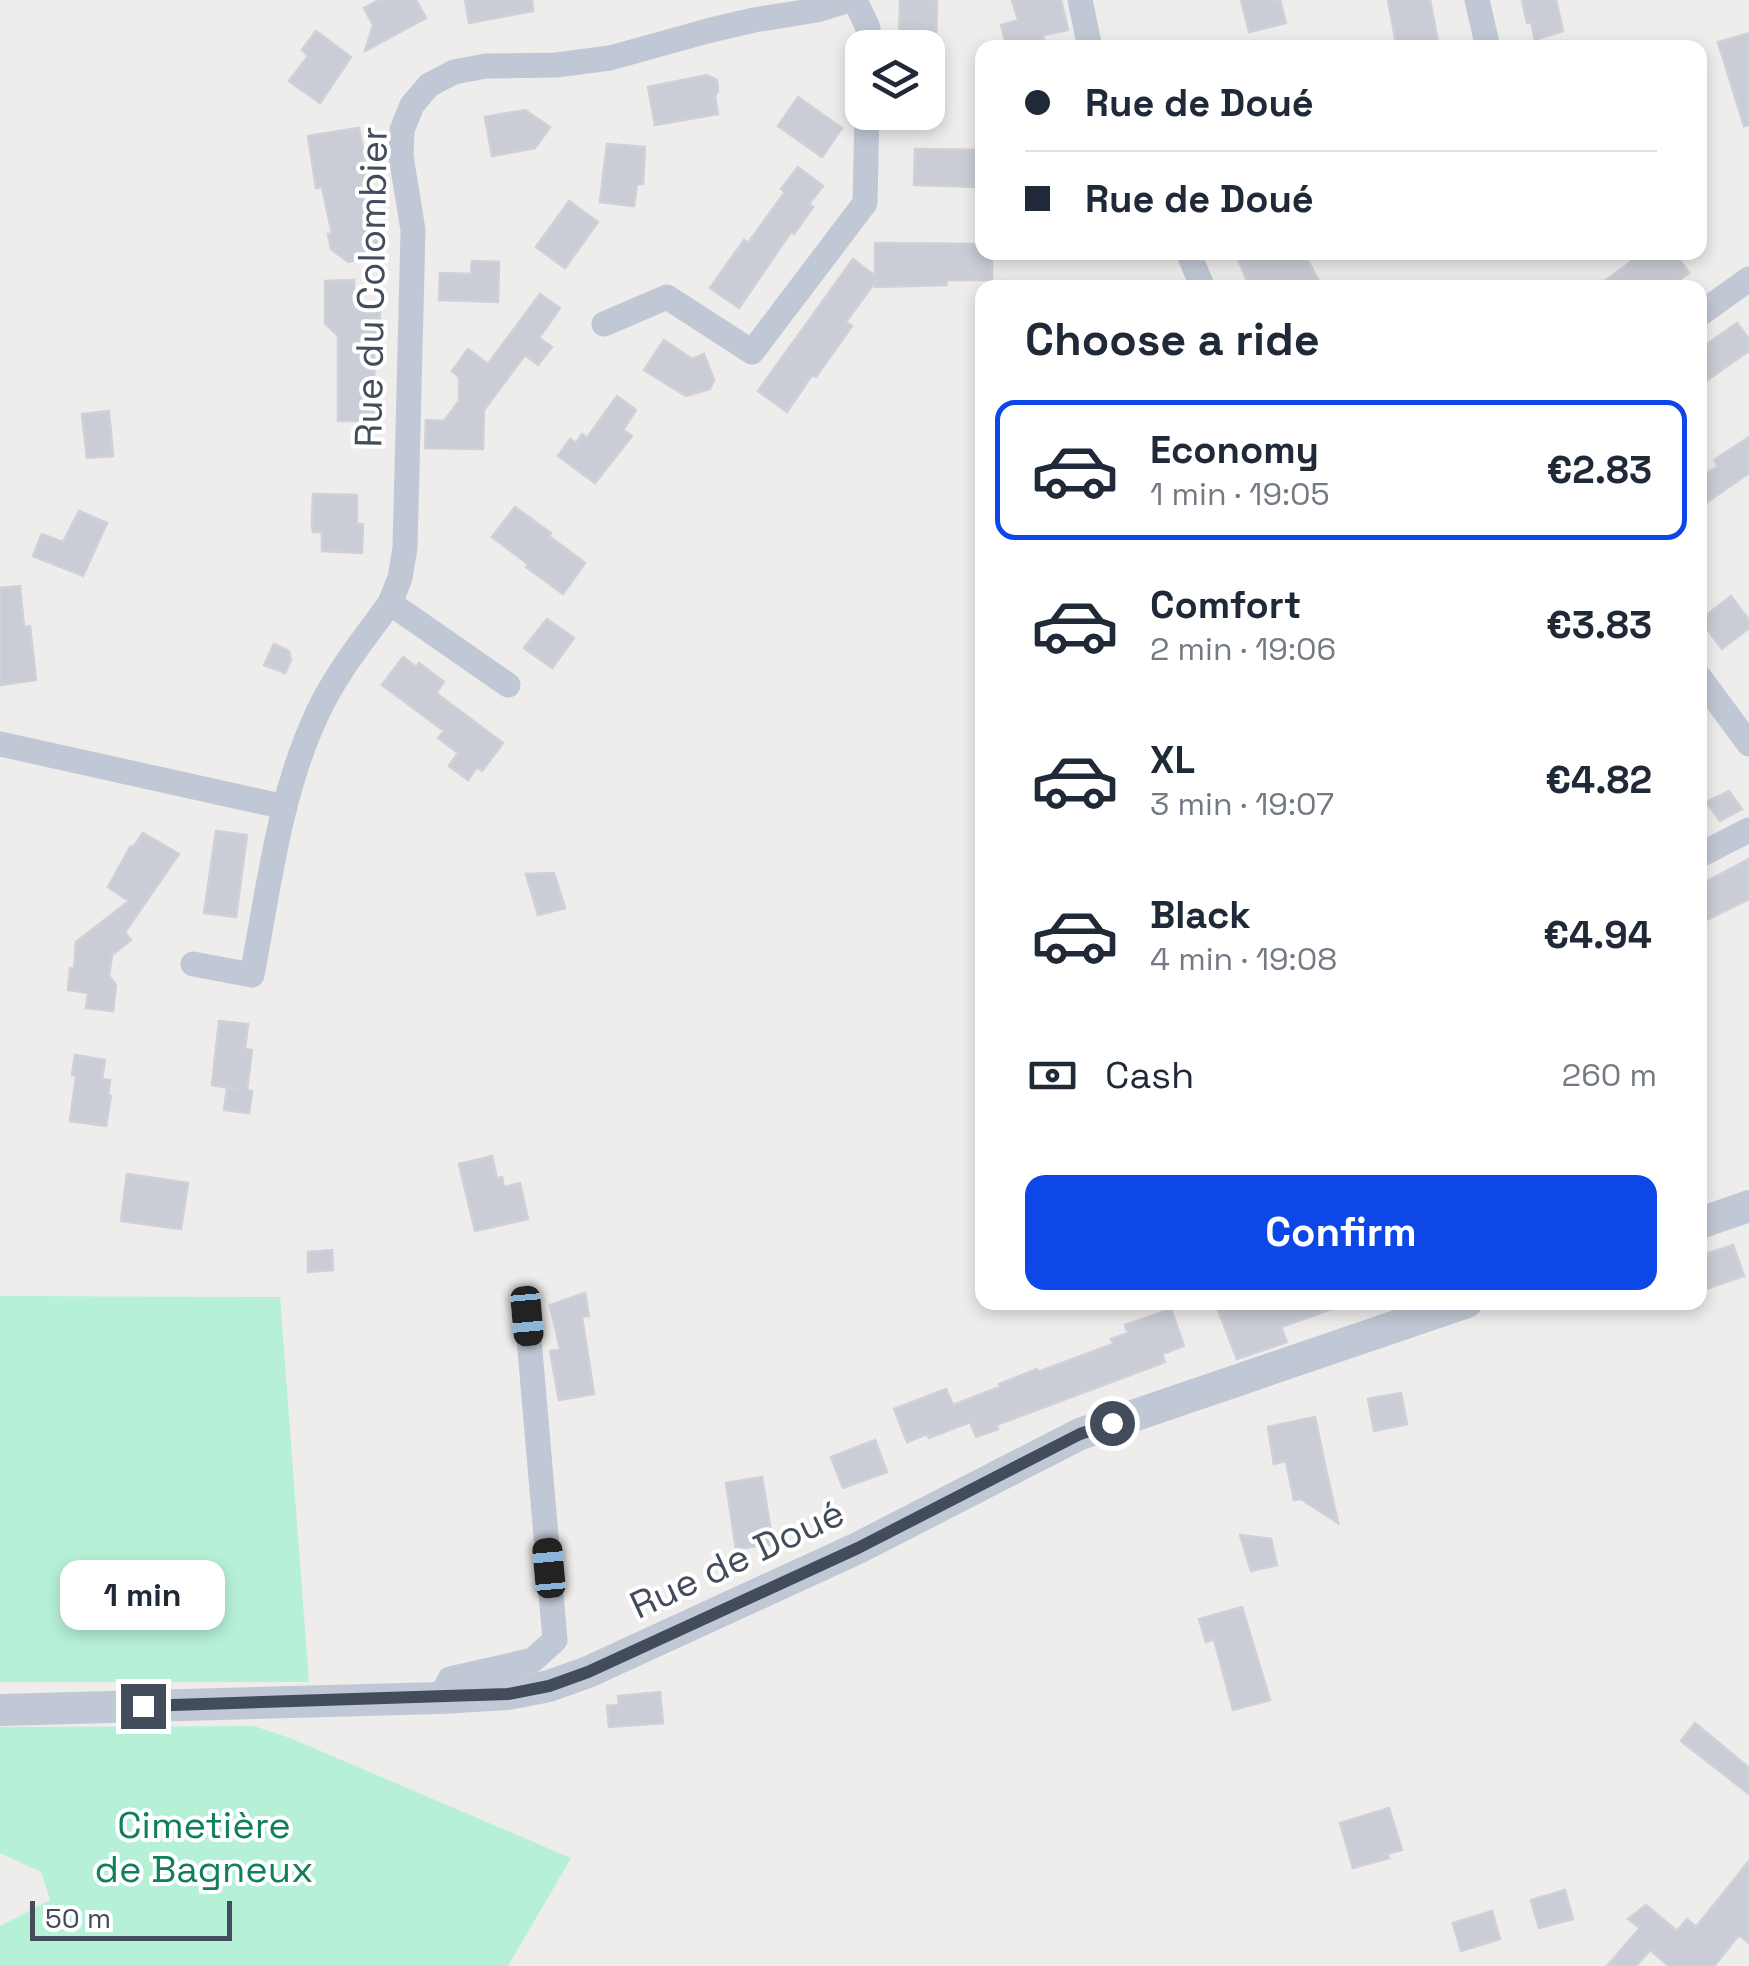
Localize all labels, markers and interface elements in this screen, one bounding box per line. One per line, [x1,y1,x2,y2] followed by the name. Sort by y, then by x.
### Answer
[845,30,945,130] map controls
[845,30,945,130] button: layers
[1085,79,1314,127] text: Rue de Doué
[344,126,398,448] street label: Rue du Colombier
[1085,175,1314,223] text: Rue de Doué
[1025,311,1320,368] text: Choose a ride
[1030,425,1120,515] icon: car
[1150,426,1319,474] text: Economy
[1546,446,1652,494] text: €2.83
[1150,474,1330,514] text: 1 min · 19:05
[1030,580,1120,670] icon: car
[1150,581,1301,629] text: Comfort
[1546,601,1652,649] text: €3.83
[1150,629,1336,669] text: 2 min · 19:06
[1030,735,1120,825] icon: car
[1150,736,1195,784] text: XL
[1545,756,1652,804] text: €4.82
[1150,784,1334,824] text: 3 min · 19:07
[1030,890,1120,980] icon: car
[1150,891,1251,939] text: Black
[1543,911,1652,959] text: €4.94
[1150,939,1337,979] text: 4 min · 19:08
[1025,1048,1080,1103] icon: cash
[1105,1051,1194,1099] text: Cash
[1562,1055,1657,1095] text: 260 m
[1025,1175,1657,1290] button: Confirm
[509,1285,545,1347] car
[1090,1401,1135,1446] route start
[622,1489,852,1629] street label: Rue de Doué
[531,1537,567,1599] car
[61,1561,226,1631] callout: 1 min
[103,1575,182,1615] text: 1 min
[121,1684,166,1729] route end
[94,1801,314,1893] park label: Cimetière de Bagneux
[30,1896,232,1940] scale bar
[45,1900,111,1936] text: 50 m

